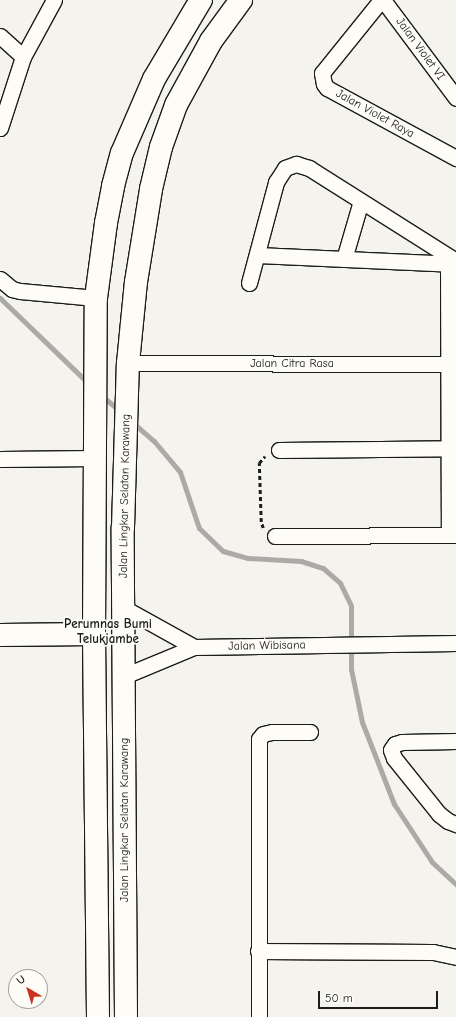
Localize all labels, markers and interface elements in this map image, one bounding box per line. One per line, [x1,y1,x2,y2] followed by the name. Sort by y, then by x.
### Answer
[392,15,448,83] street label: Jalan Violet VI
[333,87,417,141] street label: Jalan Violet Raya
[250,357,334,371] street label: Jalan Citra Rasa
[116,414,134,578] street label: Jalan Lingkar Selatan Karawang
[64,617,152,648] district label: Perumnas Bumi Telukjambe
[228,638,306,654] street label: Jalan Wibisana
[118,738,132,902] street label: Jalan Lingkar Selatan Karawang
[8,969,48,1009] north arrow
[14,973,28,987] text: U
[320,983,440,1009] scale bar
[325,991,353,1005] text: 50 m

